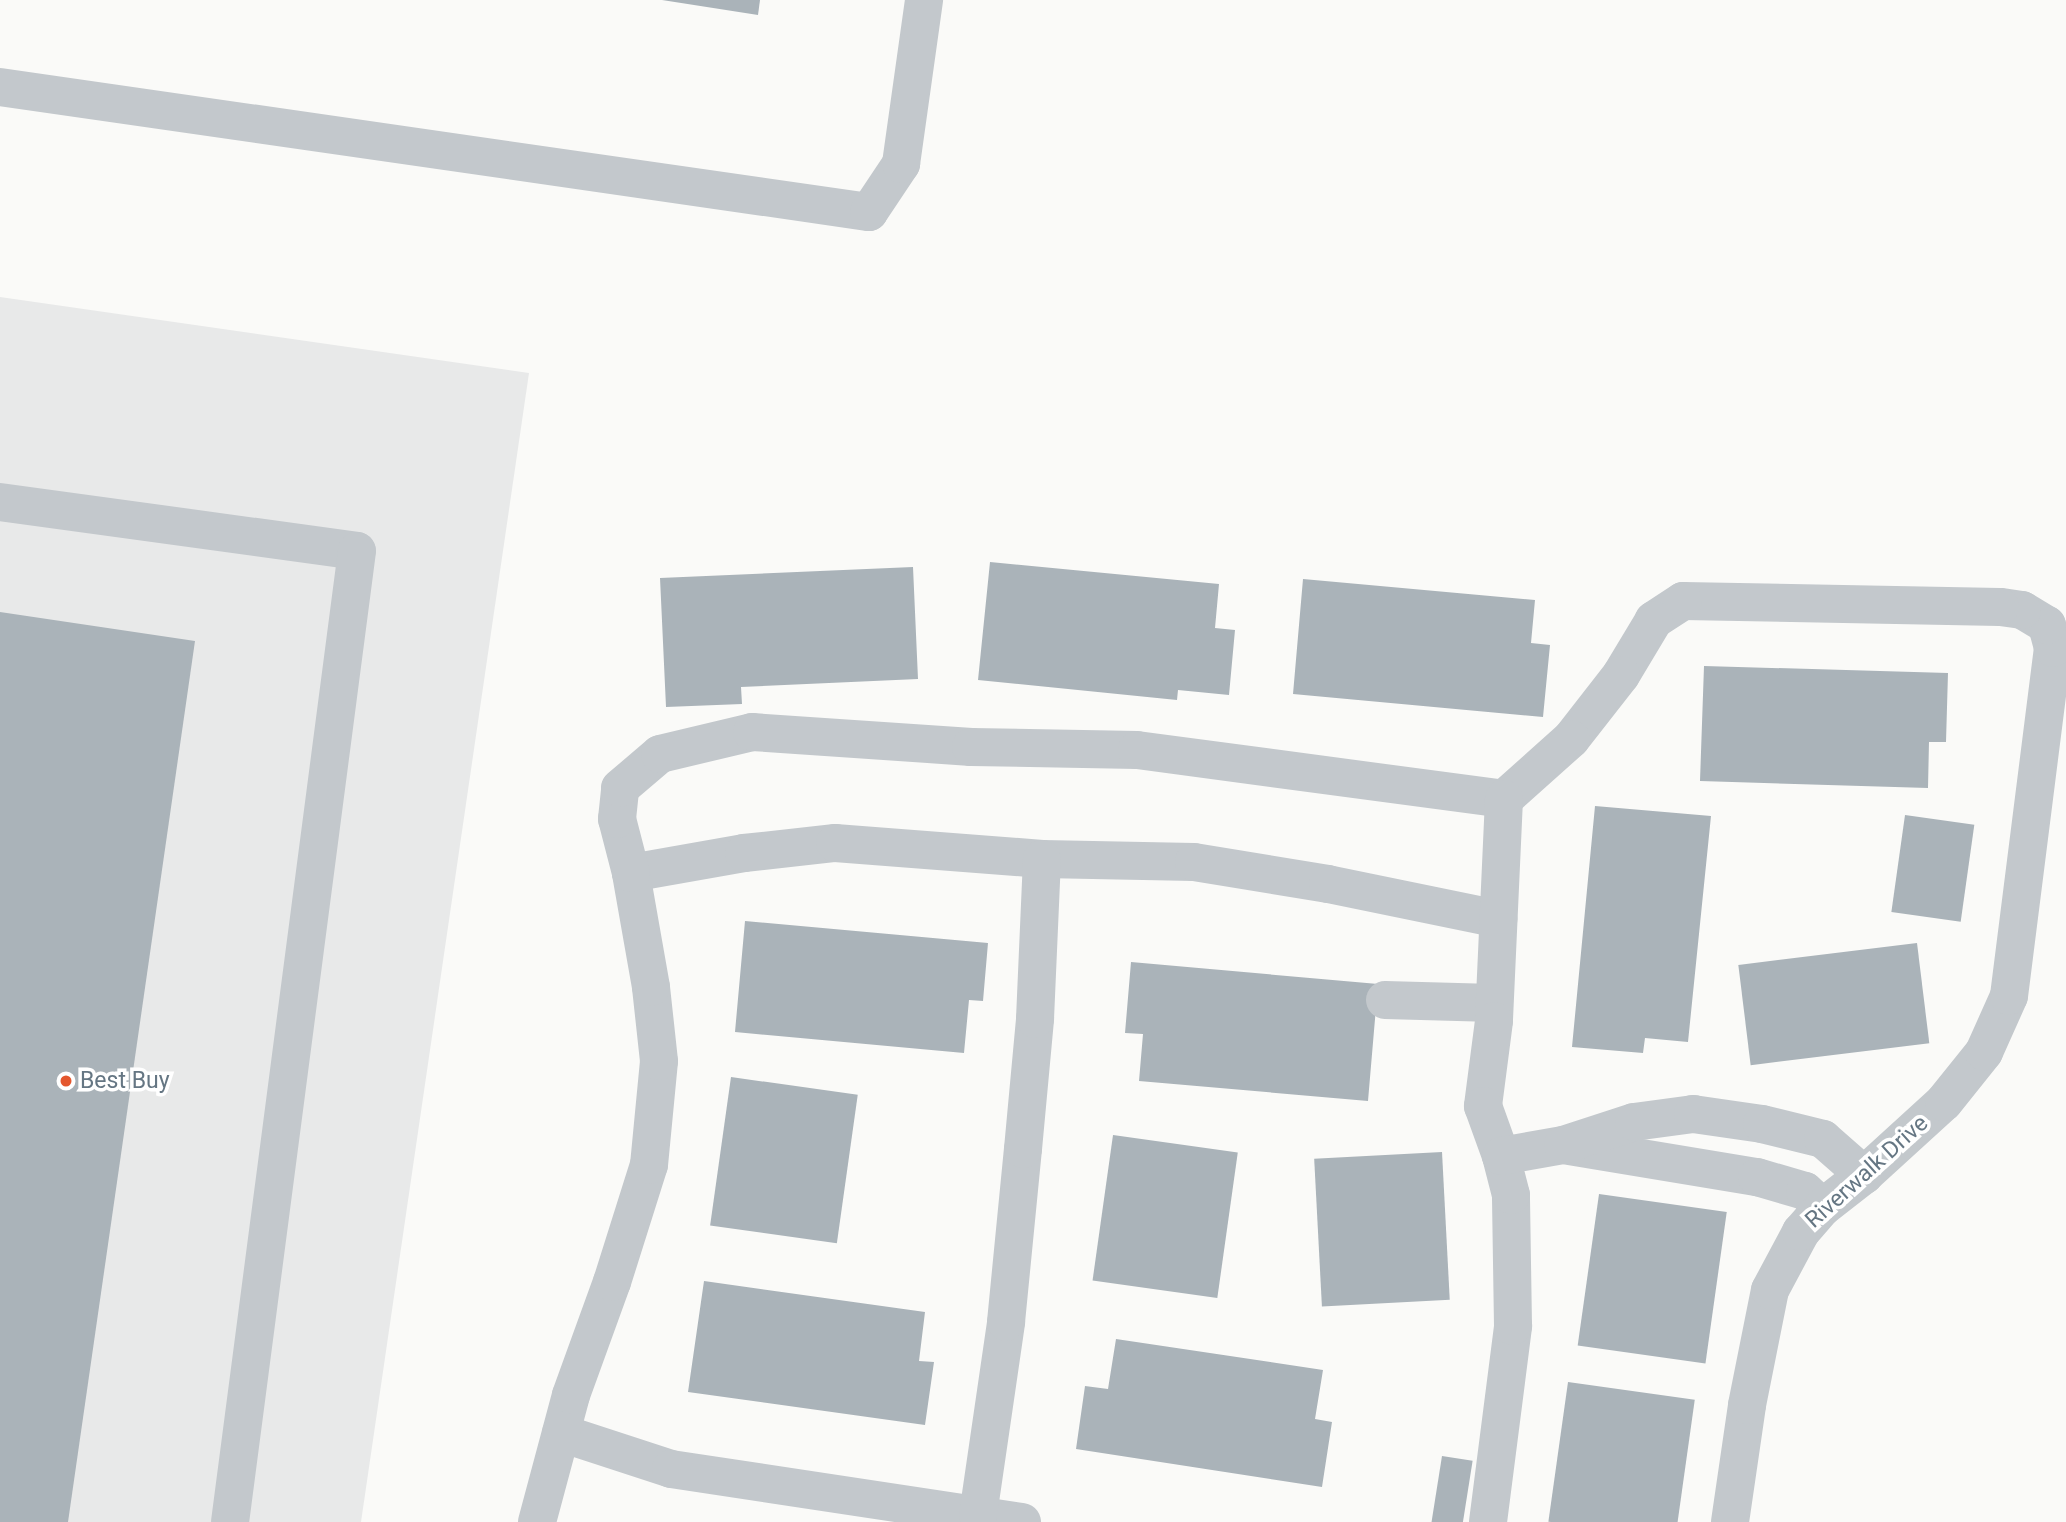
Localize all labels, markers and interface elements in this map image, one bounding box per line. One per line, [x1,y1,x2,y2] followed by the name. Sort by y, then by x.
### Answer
[80,1067,170,1095] place label: Best Buy
[58,1073,74,1089] marker: Best Buy
[1800,1110,1934,1234] street label: Riverwalk Drive

